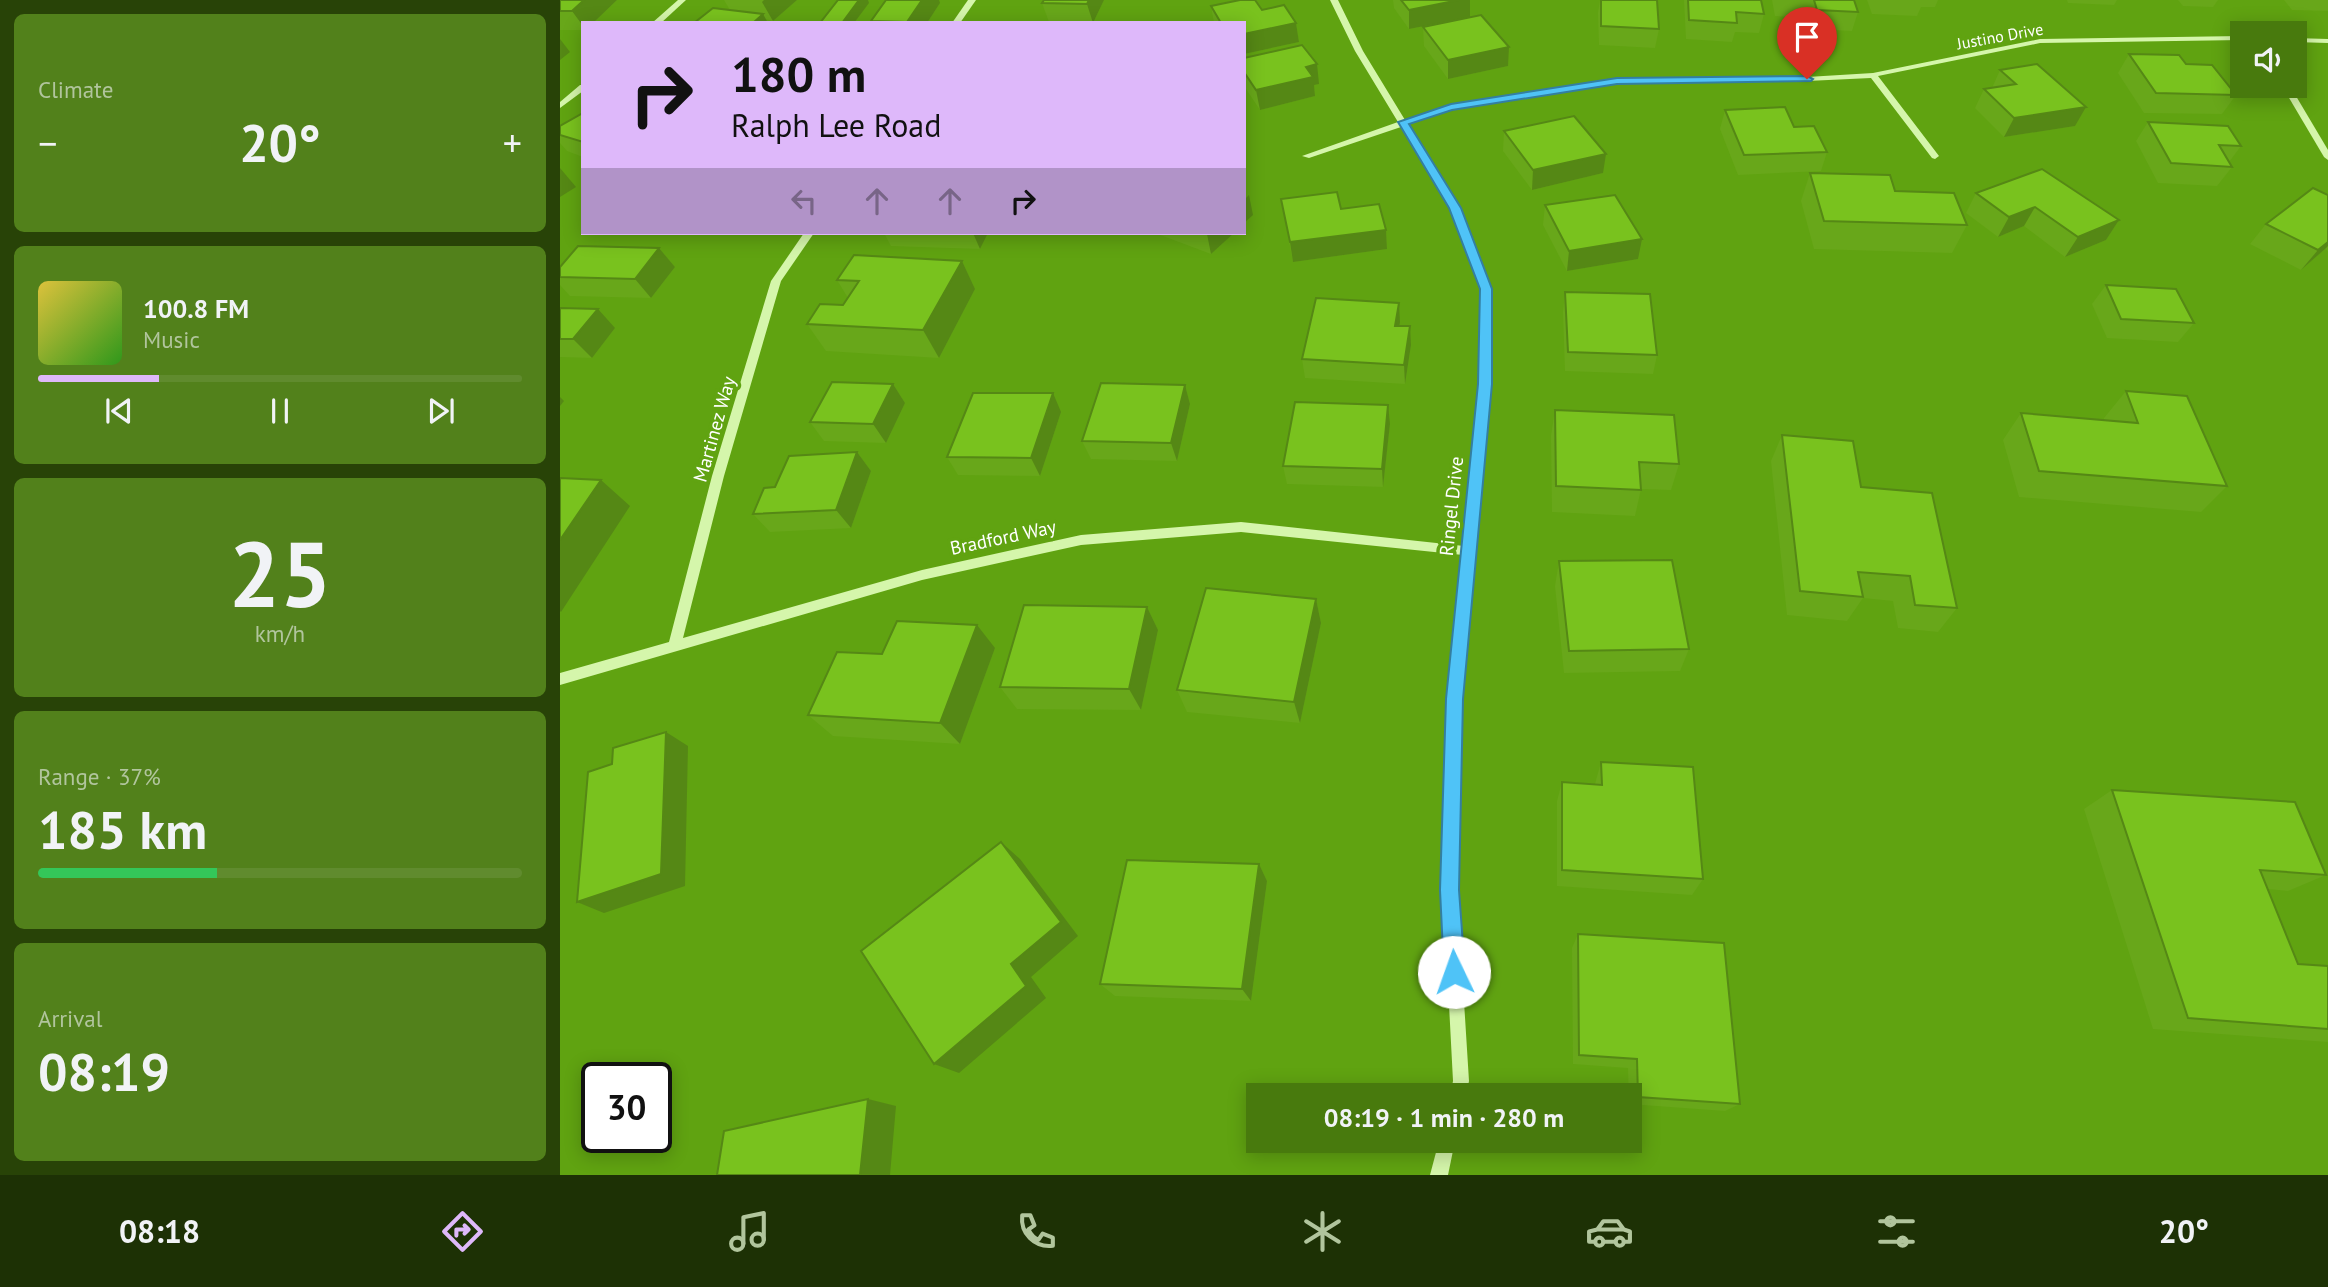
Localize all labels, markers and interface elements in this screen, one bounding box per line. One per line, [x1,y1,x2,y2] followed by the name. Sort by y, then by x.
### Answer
[1777,7,1837,79] pin
[1788,18,1826,56] icon: arrive
[1954,19,2045,54] street label: Justino Drive
[2230,21,2307,98] map controls
[2230,21,2307,98] button: sound
[731,42,866,106] text: 180 m
[616,49,707,140] icon: right
[38,75,113,104] text: Climate
[731,104,941,146] text: Ralph Lee Road
[239,109,321,176] text: 20°
[38,118,57,167] text: −
[503,118,522,167] text: +
[785,182,823,220] icon: left
[858,182,896,220] icon: ahead
[931,182,969,220] icon: ahead
[1004,182,1042,220] icon: right
[143,292,249,325] text: 100.8 FM
[143,325,200,354] text: Music
[687,373,741,485] street label: Martinez Way
[100,392,138,430] icon: previous
[261,392,299,430] icon: pause
[422,392,460,430] icon: next
[1434,455,1468,557] street label: Ringel Drive
[228,514,332,632] text: 25
[948,514,1058,560] street label: Bradford Way
[255,619,305,648] text: km/h
[38,762,161,791] text: Range · 37%
[38,796,207,863] text: 185 km
[1417,935,1491,1009] position arrow
[38,1004,102,1033] text: Arrival
[38,1038,170,1105] text: 08:19
[581,1062,672,1153] speed limit sign: 30
[1324,1101,1564,1134] text: 08:19 · 1 min · 280 m
[438,1207,487,1256] icon: directions
[725,1207,774,1256] icon: music
[1012,1207,1061,1256] icon: phone
[1298,1207,1347,1256] icon: climate
[1585,1207,1634,1256] icon: car
[1872,1207,1921,1256] icon: filters
[119,1210,200,1252] text: 08:18
[2159,1210,2209,1252] text: 20°

